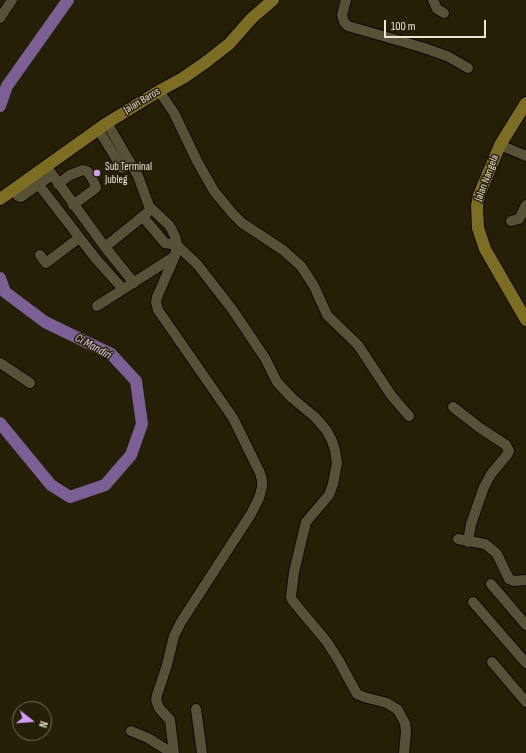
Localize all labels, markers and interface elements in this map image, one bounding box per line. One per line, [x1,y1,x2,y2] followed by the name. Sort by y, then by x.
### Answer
[386,12,488,38] scale bar
[391,19,416,34] text: 100 m
[122,85,162,117] street label: Jalan Baros
[472,153,502,203] street label: Jalan Nangela
[105,160,152,186] place label: Sub Terminal Jubleg
[92,168,102,178] marker: Sub Terminal Jubleg
[72,331,114,363] water label: Ci Mandiri
[12,701,52,741] north arrow
[36,720,50,729] text: N

